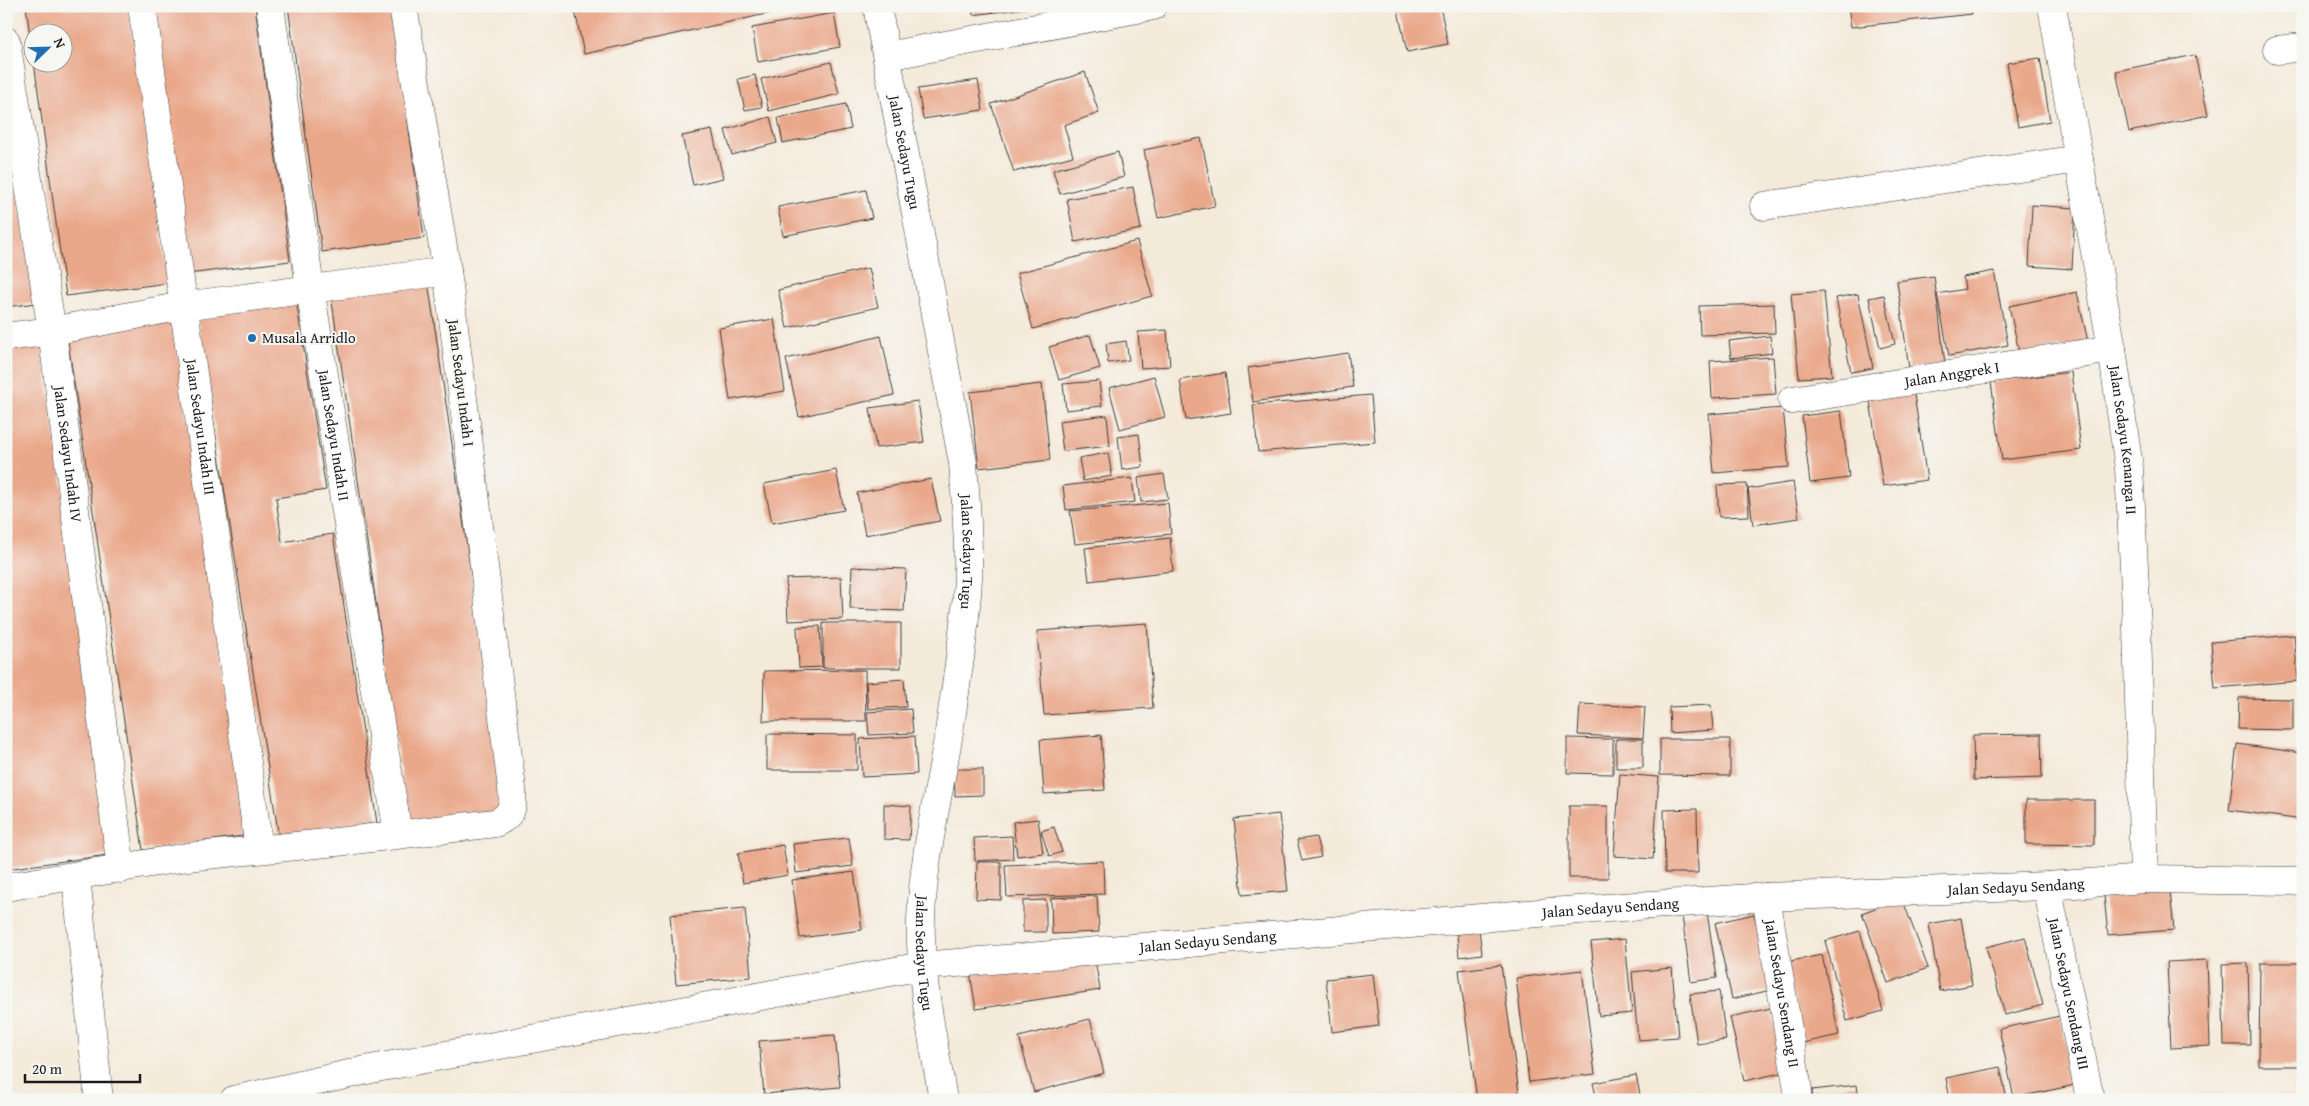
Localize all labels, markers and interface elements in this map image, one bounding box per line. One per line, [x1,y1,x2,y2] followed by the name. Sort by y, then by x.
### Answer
[22,22,72,72] north arrow
[49,35,71,52] text: N
[884,92,926,212] street label: Jalan Sedayu Tugu
[443,316,480,448] street label: Jalan Sedayu Indah I
[262,327,356,348] place label: Musala Arridlo
[246,332,258,344] marker: Musala Arridlo
[181,356,221,496] street label: Jalan Sedayu Indah III
[1901,356,2001,392] street label: Jalan Anggrek I
[2104,362,2142,515] street label: Jalan Sedayu Kenanga II
[313,366,355,502] street label: Jalan Sedayu Indah II
[49,383,88,524] street label: Jalan Sedayu Indah IV
[955,491,979,611] street label: Jalan Sedayu Tugu
[1945,872,2086,900] street label: Jalan Sedayu Sendang
[1539,892,1680,923] street label: Jalan Sedayu Sendang
[911,893,939,1013] street label: Jalan Sedayu Tugu
[2043,914,2095,1071] street label: Jalan Sedayu Sendang III
[1760,916,1805,1069] street label: Jalan Sedayu Sendang II
[1137,925,1278,957] street label: Jalan Sedayu Sendang
[25,1051,140,1083] scale bar
[32,1058,63,1079] text: 20 m

